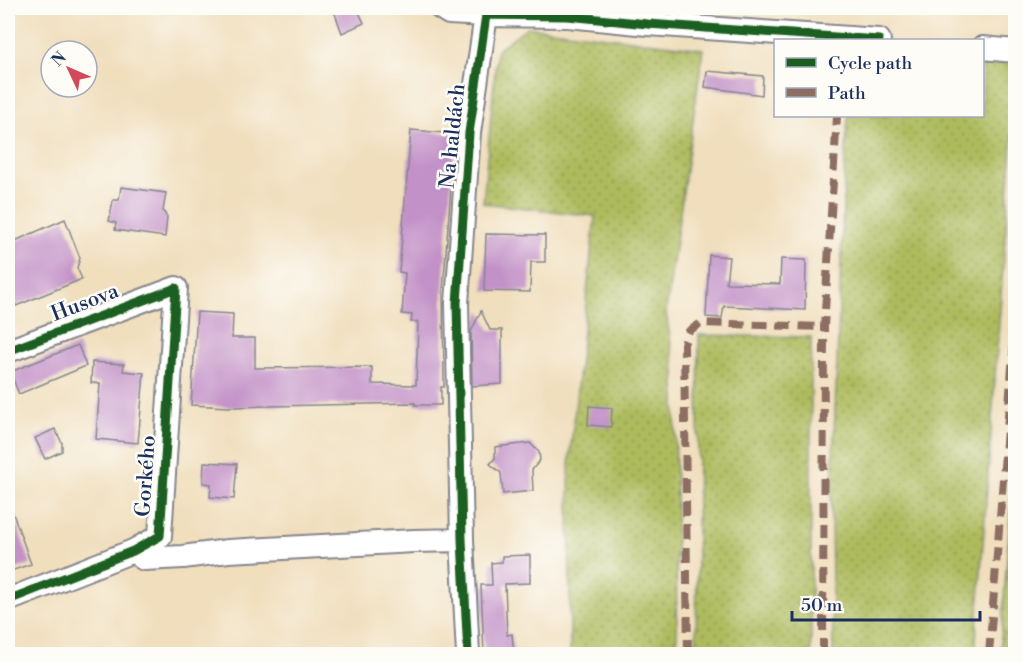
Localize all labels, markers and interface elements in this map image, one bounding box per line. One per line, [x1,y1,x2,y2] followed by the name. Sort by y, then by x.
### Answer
[39,39,99,99] north arrow
[774,39,984,117] legend
[47,48,71,71] text: N
[828,52,912,75] text: Cycle path
[435,82,471,190] street label: Na haldách
[828,82,866,105] text: Path
[47,278,123,328] street label: Husova
[130,434,162,518] street label: Gorkého
[792,584,980,622] scale bar
[801,594,843,617] text: 50 m

